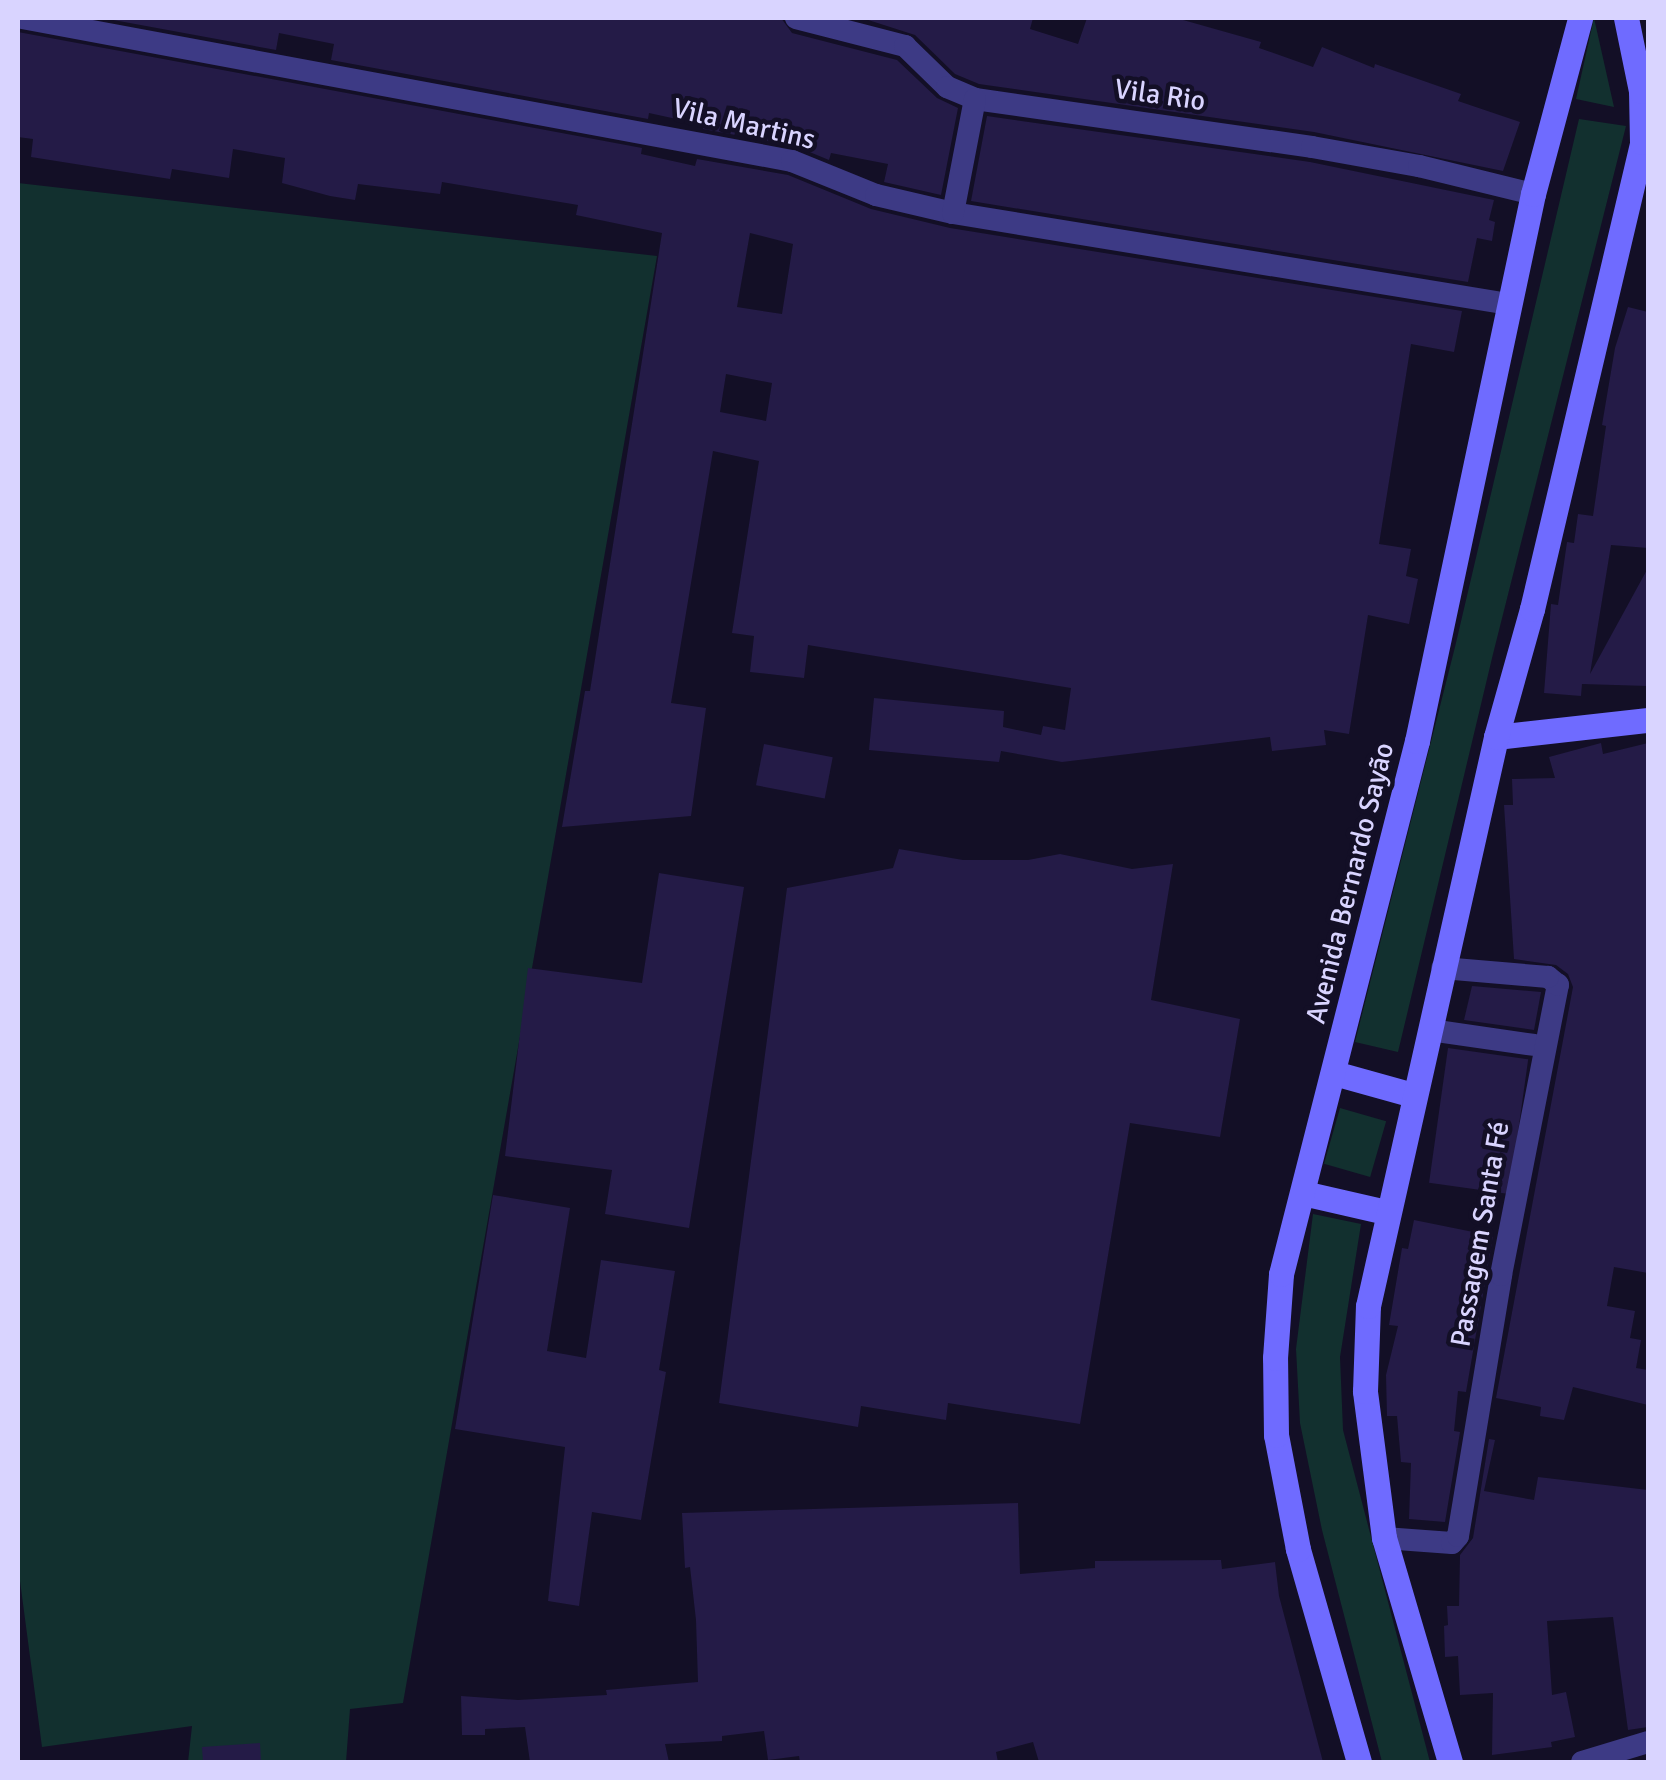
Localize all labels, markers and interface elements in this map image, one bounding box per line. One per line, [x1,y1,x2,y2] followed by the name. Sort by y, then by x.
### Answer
[1112,72,1208,118] street label: Vila Rio
[670,91,818,157] street label: Vila Martins
[1299,739,1401,1027] street label: Avenida Bernardo Sayão
[1444,1119,1516,1349] street label: Passagem Santa Fé

